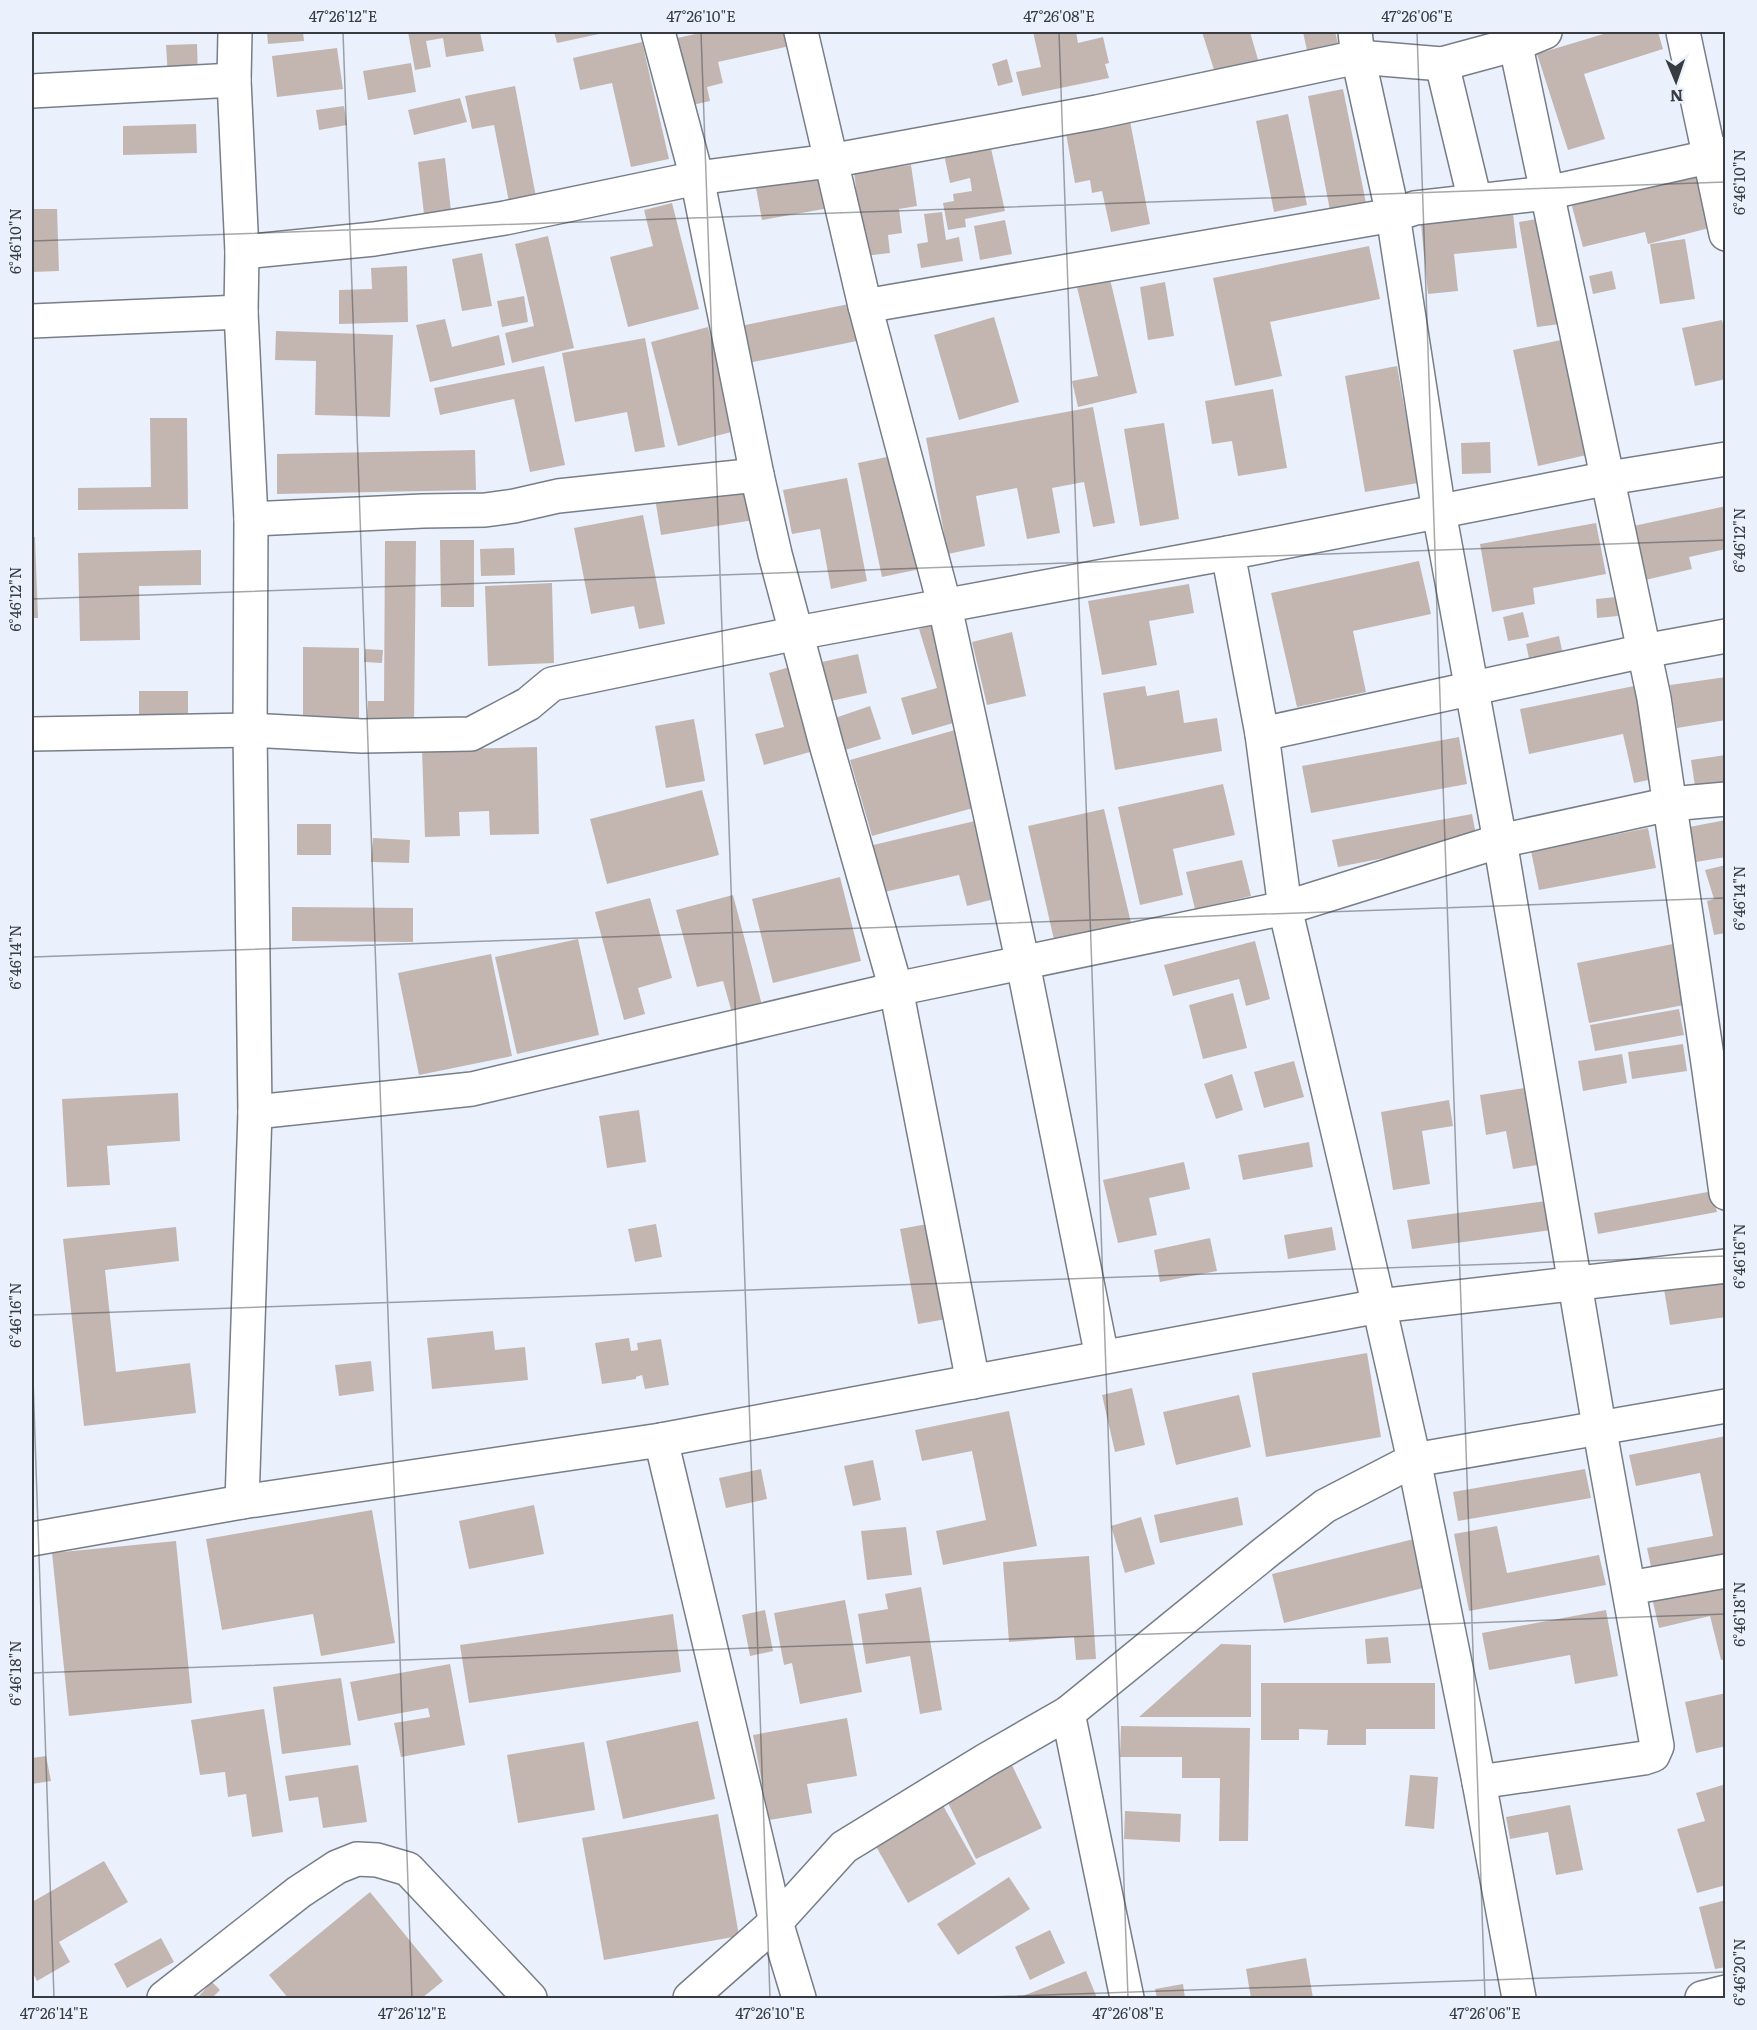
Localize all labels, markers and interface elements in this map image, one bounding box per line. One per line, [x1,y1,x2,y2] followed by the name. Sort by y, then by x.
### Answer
[309,4,377,27] text: 47°26'12"E
[666,4,736,27] text: 47°26'10"E
[1023,4,1095,27] text: 47°26'08"E
[1381,4,1453,27] text: 47°26'06"E
[1646,51,1706,111] north arrow
[1669,85,1684,109] text: N
[1727,149,1750,215] text: 6°46'10"N
[3,208,26,274] text: 6°46'10"N
[1727,508,1750,572] text: 6°46'12"N
[3,567,26,631] text: 6°46'12"N
[1727,866,1750,930] text: 6°46'14"N
[3,925,26,989] text: 6°46'14"N
[1727,1223,1750,1289] text: 6°46'16"N
[3,1282,26,1348] text: 6°46'16"N
[1727,1581,1750,1647] text: 6°46'18"N
[3,1640,26,1706] text: 6°46'18"N
[1727,1938,1750,2006] text: 6°46'20"N
[20,2001,88,2024] text: 47°26'14"E
[378,2001,446,2024] text: 47°26'12"E
[735,2001,805,2024] text: 47°26'10"E
[1092,2001,1164,2024] text: 47°26'08"E
[1449,2001,1521,2024] text: 47°26'06"E

